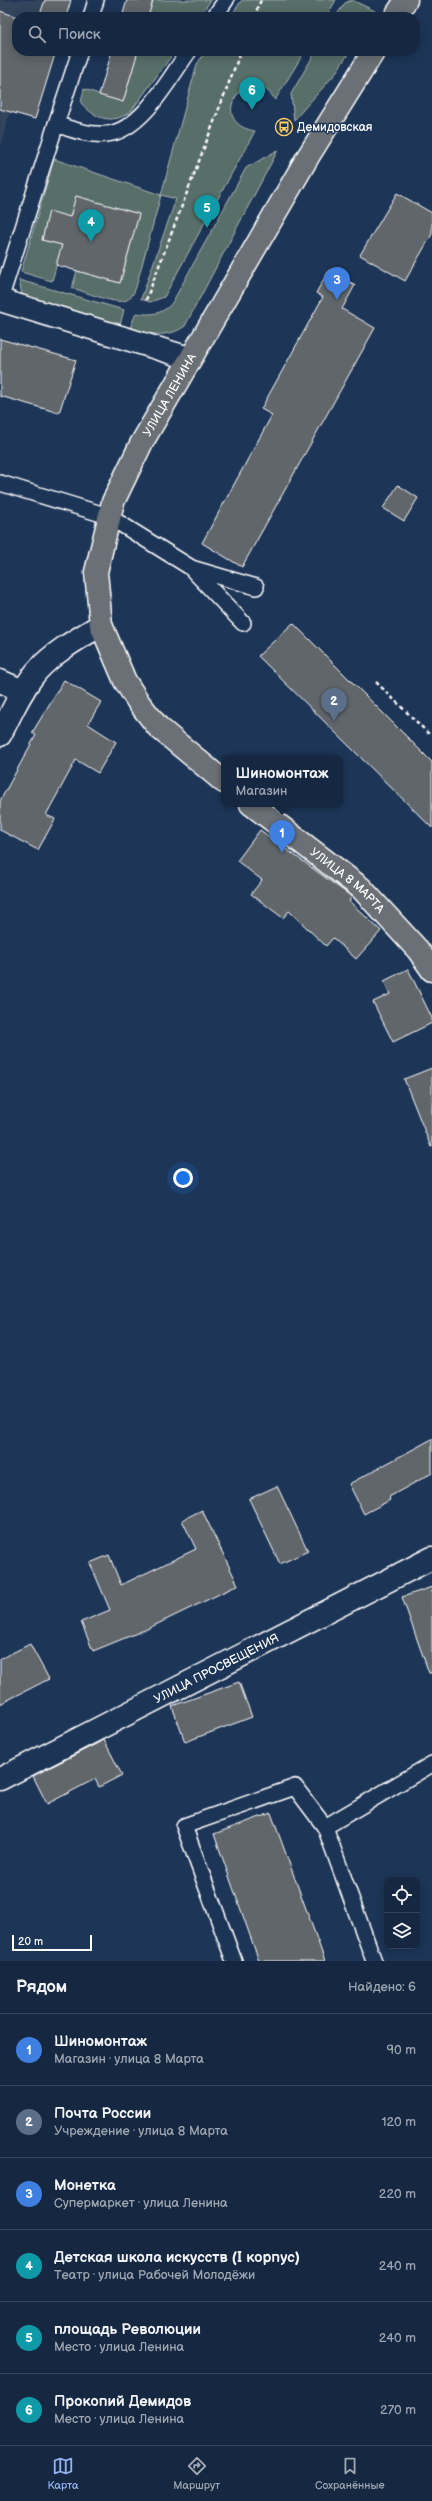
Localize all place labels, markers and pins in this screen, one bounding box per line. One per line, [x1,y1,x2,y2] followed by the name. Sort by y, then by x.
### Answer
[239,77,265,110] pin: 6
[274,117,294,137] bus stop icon: Демидовская
[297,120,373,135] place label: Демидовская
[194,195,220,228] pin: 5
[78,209,104,242] pin: 4
[324,267,350,300] pin: 3
[321,688,347,721] pin: 2
[269,820,295,853] pin: 1

